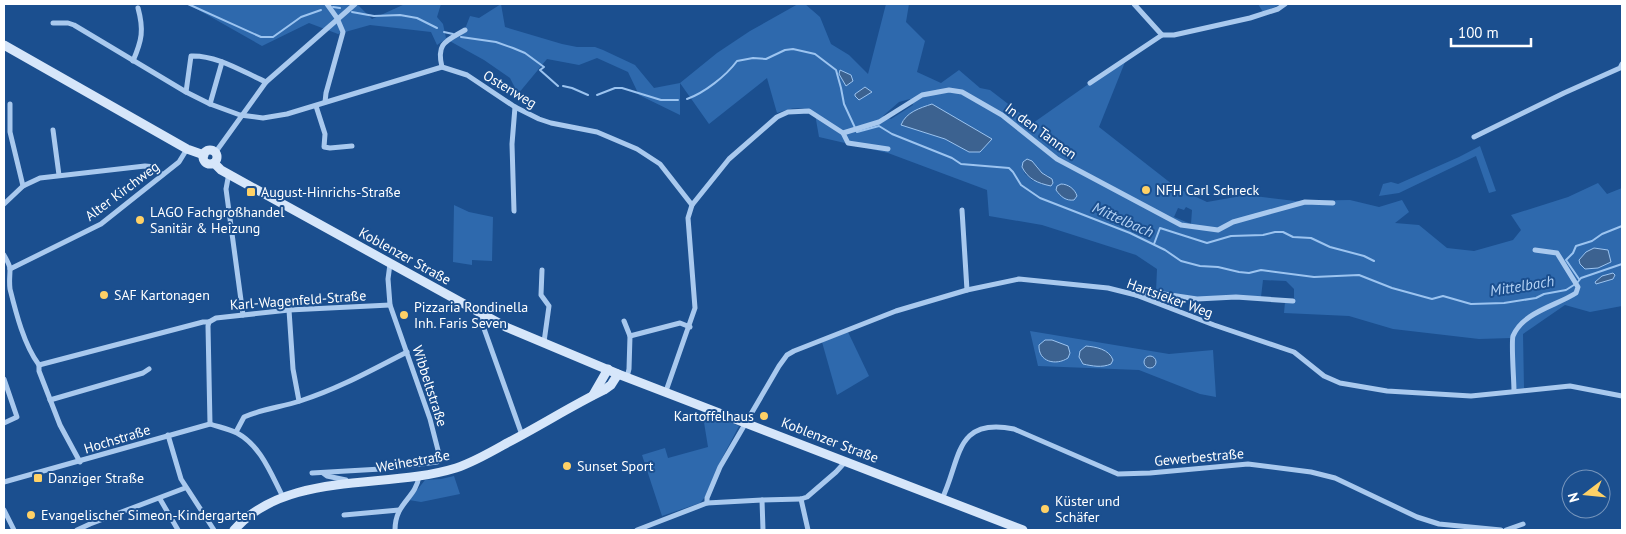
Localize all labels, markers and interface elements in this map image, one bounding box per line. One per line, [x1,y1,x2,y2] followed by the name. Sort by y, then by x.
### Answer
[1451,15,1531,47] scale bar
[1458,23,1499,42] text: 100 m
[480,66,540,112] street label: Ostenweg
[1002,99,1080,163] street label: In den Tannen
[81,157,163,225] street label: Alter Kirchweg
[1156,181,1260,199] place label: NFH Carl Schreck
[261,183,401,201] place label: August-Hinrichs-Straße
[1140,184,1152,196] marker: NFH Carl Schreck
[245,186,257,198] marker: August-Hinrichs-Straße
[1090,198,1157,241] water label: Mittelbach
[150,203,284,237] place label: LAGO Fachgroßhandel Sanitär & Heizung
[134,214,146,226] marker: LAGO Fachgroßhandel Sanitär & Heizung
[356,223,454,289] street label: Koblenzer Straße
[1488,271,1556,300] water label: Mittelbach
[1124,274,1216,322] street label: Hartsieker Weg
[114,286,210,304] place label: SAF Kartonagen
[229,286,367,314] street label: Karl-Wagenfeld-Straße
[98,289,110,301] marker: SAF Kartonagen
[414,298,528,332] place label: Pizzaria Rondinella Inh. Faris Seven
[398,309,410,321] marker: Pizzaria Rondinella Inh. Faris Seven
[408,343,452,429] street label: Wibbeltstraße
[674,407,754,425] place label: Kartoffelhaus
[758,410,770,422] marker: Kartoffelhaus
[779,413,881,467] street label: Koblenzer Straße
[82,420,152,458] street label: Hochstraße
[1153,444,1245,470] street label: Gewerbestraße
[375,446,451,476] street label: Weihestraße
[577,457,654,475] place label: Sunset Sport
[561,460,573,472] marker: Sunset Sport
[48,469,144,487] place label: Danziger Straße
[1561,469,1611,519] north arrow
[32,472,44,484] marker: Danziger Straße
[1564,491,1583,504] text: N
[1055,492,1120,526] place label: Küster und Schäfer
[1039,503,1051,515] marker: Küster und Schäfer
[41,506,256,524] place label: Evangelischer Simeon-Kindergarten
[25,509,37,521] marker: Evangelischer Simeon-Kindergarten

